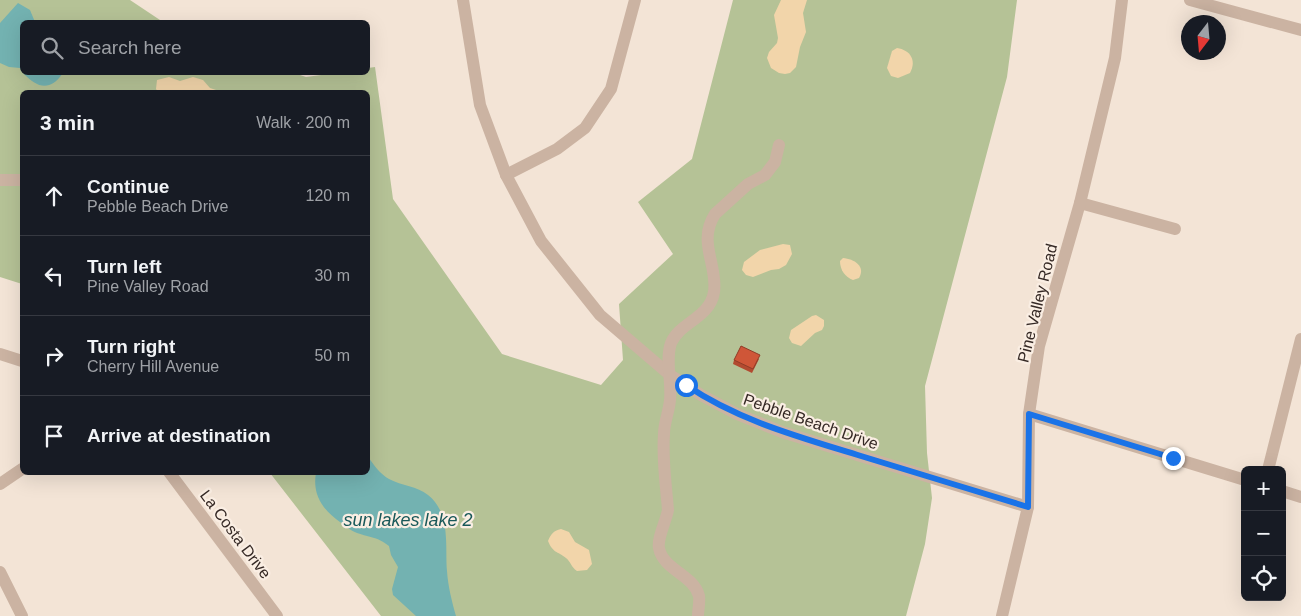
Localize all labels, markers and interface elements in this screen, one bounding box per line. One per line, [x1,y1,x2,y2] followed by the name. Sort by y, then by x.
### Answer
[1181,15,1226,60] north arrow
[20,20,370,75] search box
[38,34,66,62] icon: search
[78,37,182,58] text: Search here
[40,111,95,134] text: 3 min
[256,114,350,131] text: Walk · 200 m
[87,176,169,197] text: Continue
[40,182,68,210] icon: ahead
[306,187,350,204] text: 120 m
[87,198,228,215] text: Pebble Beach Drive
[1015,242,1060,364] street label: Pine Valley Road
[87,256,162,277] text: Turn left
[40,262,68,290] icon: left
[314,267,350,284] text: 30 m
[87,278,209,295] text: Pine Valley Road
[87,336,175,357] text: Turn right
[40,342,68,370] icon: right
[314,347,350,364] text: 50 m
[87,358,219,375] text: Cherry Hill Avenue
[675,374,698,397] route start
[741,390,881,453] street label: Pebble Beach Drive
[40,422,68,450] icon: arrive
[87,425,271,446] text: Arrive at destination
[1162,447,1185,470] route end
[1241,466,1286,601] map controls
[1241,466,1286,511] button: +
[197,487,274,582] street label: La Costa Drive
[343,510,473,530] water label: sun lakes lake 2
[1241,511,1286,556] button: −
[1241,556,1286,601] button: locate

